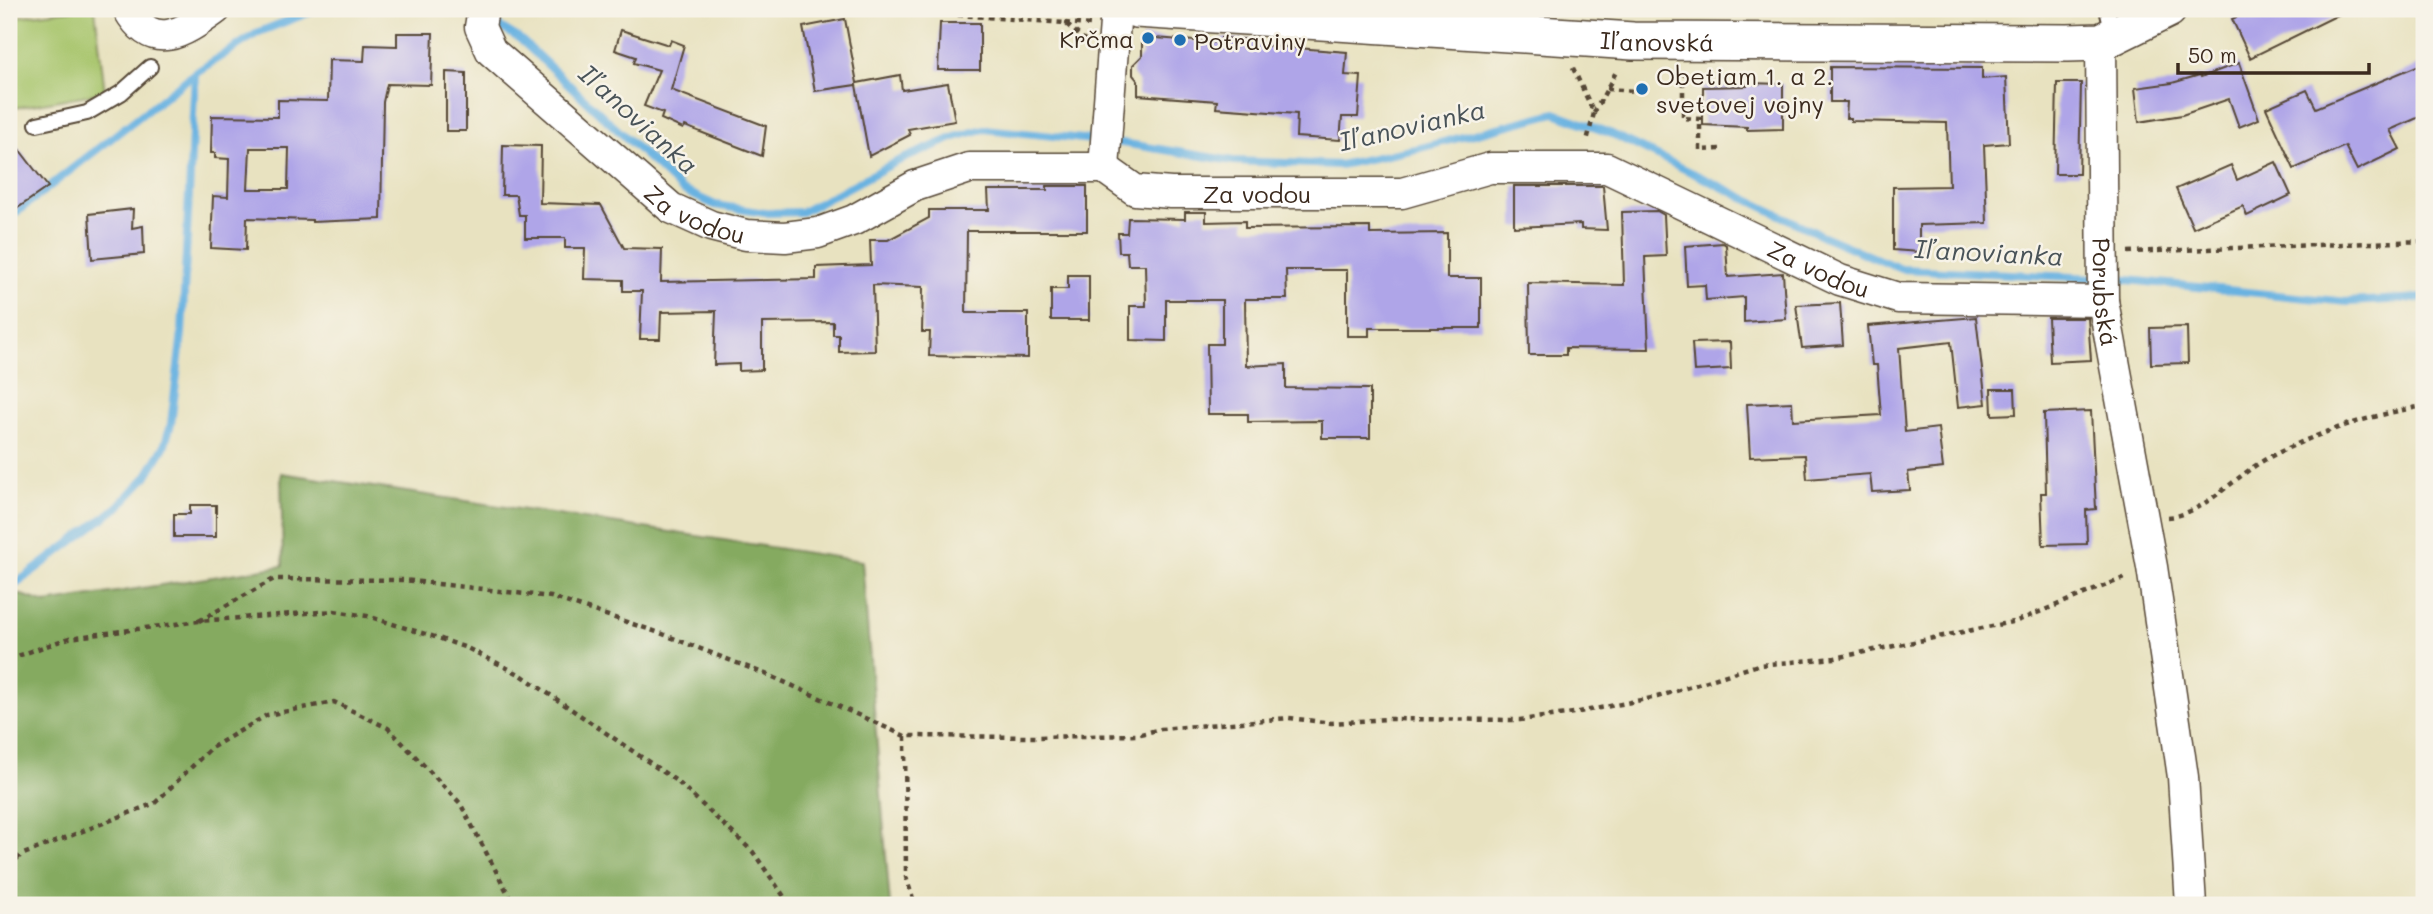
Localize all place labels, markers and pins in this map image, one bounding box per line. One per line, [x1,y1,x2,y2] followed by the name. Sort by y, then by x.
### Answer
[1059,23,1134,54] place label: Krčma
[1194,25,1306,56] place label: Potraviny
[1140,30,1156,46] marker: Krčma
[1172,32,1188,48] marker: Potraviny
[1656,60,1833,119] place label: Obetiam 1. a 2. svetovej vojny
[1634,81,1650,97] marker: Obetiam 1. a 2. svetovej vojny

